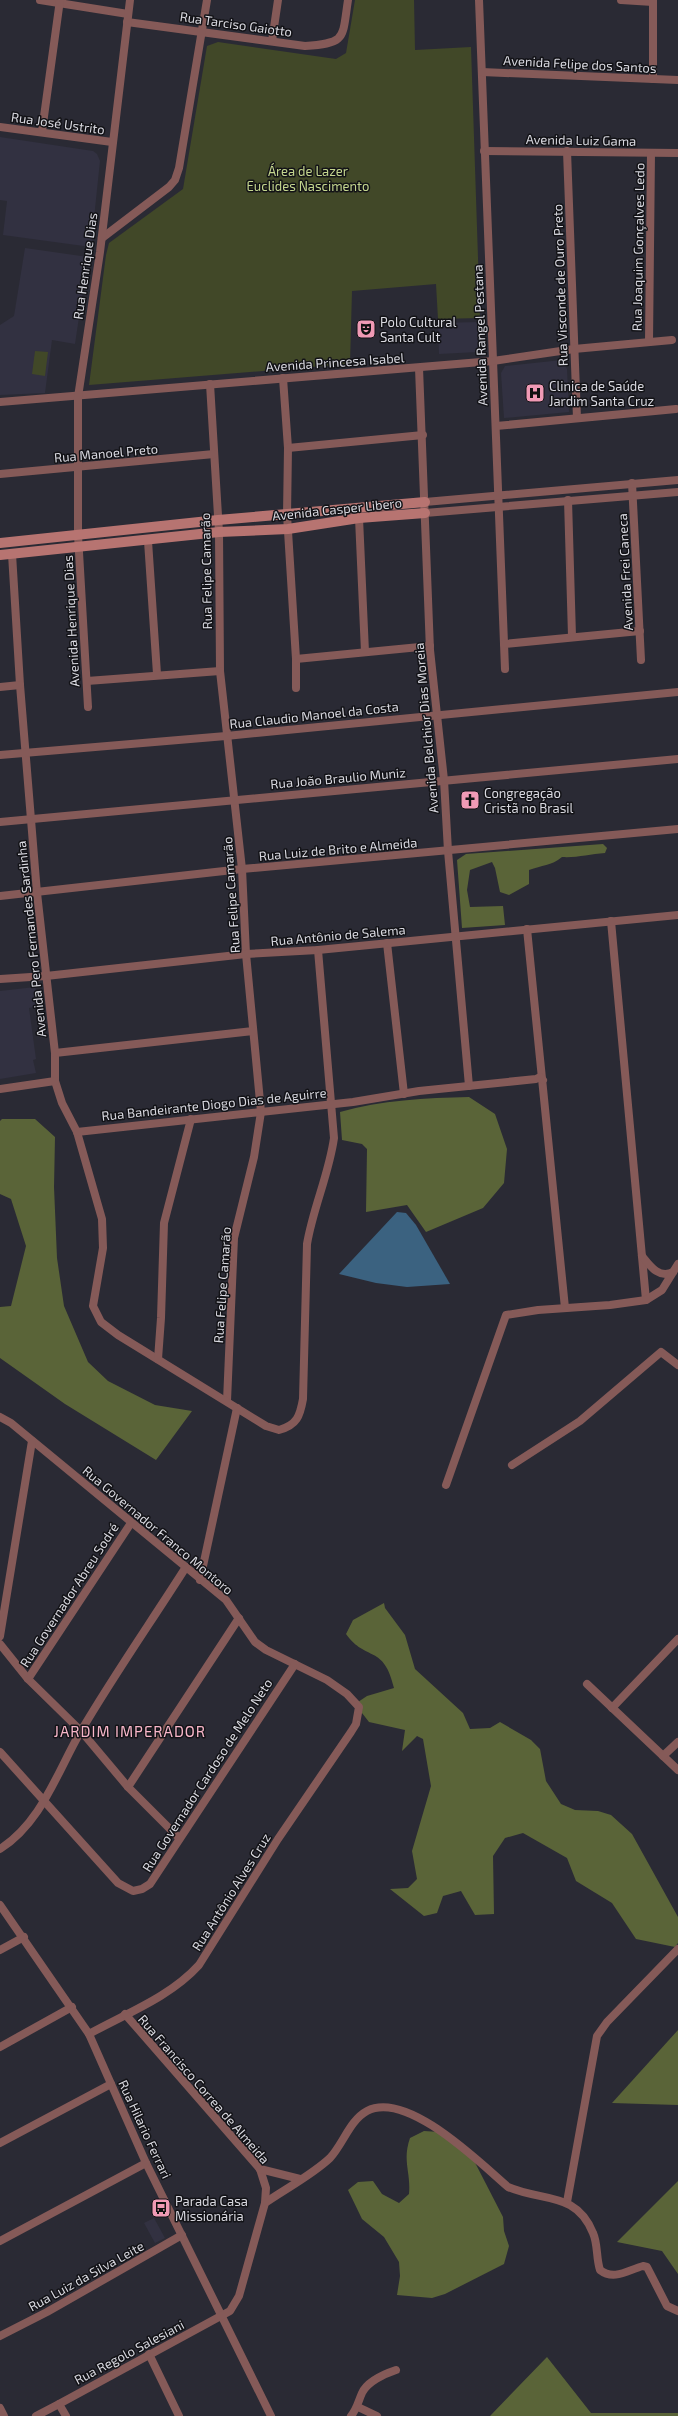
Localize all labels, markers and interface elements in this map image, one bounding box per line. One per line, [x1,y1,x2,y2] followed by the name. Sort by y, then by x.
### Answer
[179,8,293,40] street label: Rua Tarciso Gaiotto
[503,52,657,76] street label: Avenida Felipe dos Santos
[10,109,106,137] street label: Rua José Ustrito
[526,131,636,149] street label: Avenida Luiz Gama
[247,162,369,194] park label: Área de Lazer Euclides Nascimento
[629,163,648,331] street label: Rua Joaquim Gonçalves Ledo
[549,204,571,366] street label: Rua Visconde de Ouro Preto
[70,212,100,320] street label: Rua Henrique Dias
[470,264,490,406] street label: Avenida Rangel Pestana
[380,314,456,345] place label: Polo Cultural Santa Cult
[355,318,377,340] theatre icon: Polo Cultural Santa Cult
[265,349,405,375] street label: Avenida Princesa Isabel
[549,378,654,409] place label: Clinica de Saúde Jardim Santa Cruz
[524,382,546,404] hospital icon: Clinica de Saúde Jardim Santa Cruz
[53,440,159,466] street label: Rua Manoel Preto
[271,494,403,524] street label: Avenida Casper Libero
[197,513,215,629] street label: Rua Felipe Camarão
[614,513,636,631] street label: Avenida Frei Caneca
[60,555,82,687] street label: Avenida Henrique Dias
[411,642,441,814] street label: Avenida Belchior Dias Moreia
[229,698,399,732] street label: Rua Claudio Manoel da Costa
[270,764,406,792] street label: Rua João Braulio Muniz
[484,785,574,816] place label: Congregação Cristã no Brasil
[459,789,481,811] church icon: Congregação Cristã no Brasil
[258,834,418,864] street label: Rua Luiz de Brito e Almeida
[219,836,243,954] street label: Rua Felipe Camarão
[13,840,49,1038] street label: Avenida Pero Fernandes Sardinha
[270,921,406,949] street label: Rua Antônio de Salema
[101,1084,327,1124] street label: Rua Bandeirante Diogo Dias de Aguirre
[210,1226,234,1344] street label: Rua Felipe Camarão
[79,1462,237,1598] street label: Rua Governador Franco Montoro
[16,1520,122,1670] street label: Rua Governador Abreu Sodré
[138,1675,276,1875] street label: Rua Governador Cardoso de Melo Neto
[54,1722,206,1740] district label: JARDIM IMPERADOR
[188,1830,274,1954] street label: Rua Antônio Alves Cruz
[135,2011,273,2167] street label: Rua Francisco Correa de Almeida
[115,2077,175,2181] street label: Rua Hilario Ferrari
[175,2193,248,2224] place label: Parada Casa Missionária
[150,2197,172,2219] bus stop icon: Parada Casa Missionária
[25,2238,147,2314] street label: Rua Luiz da Silva Leite
[71,2316,187,2388] street label: Rua Regolo Salesiani

